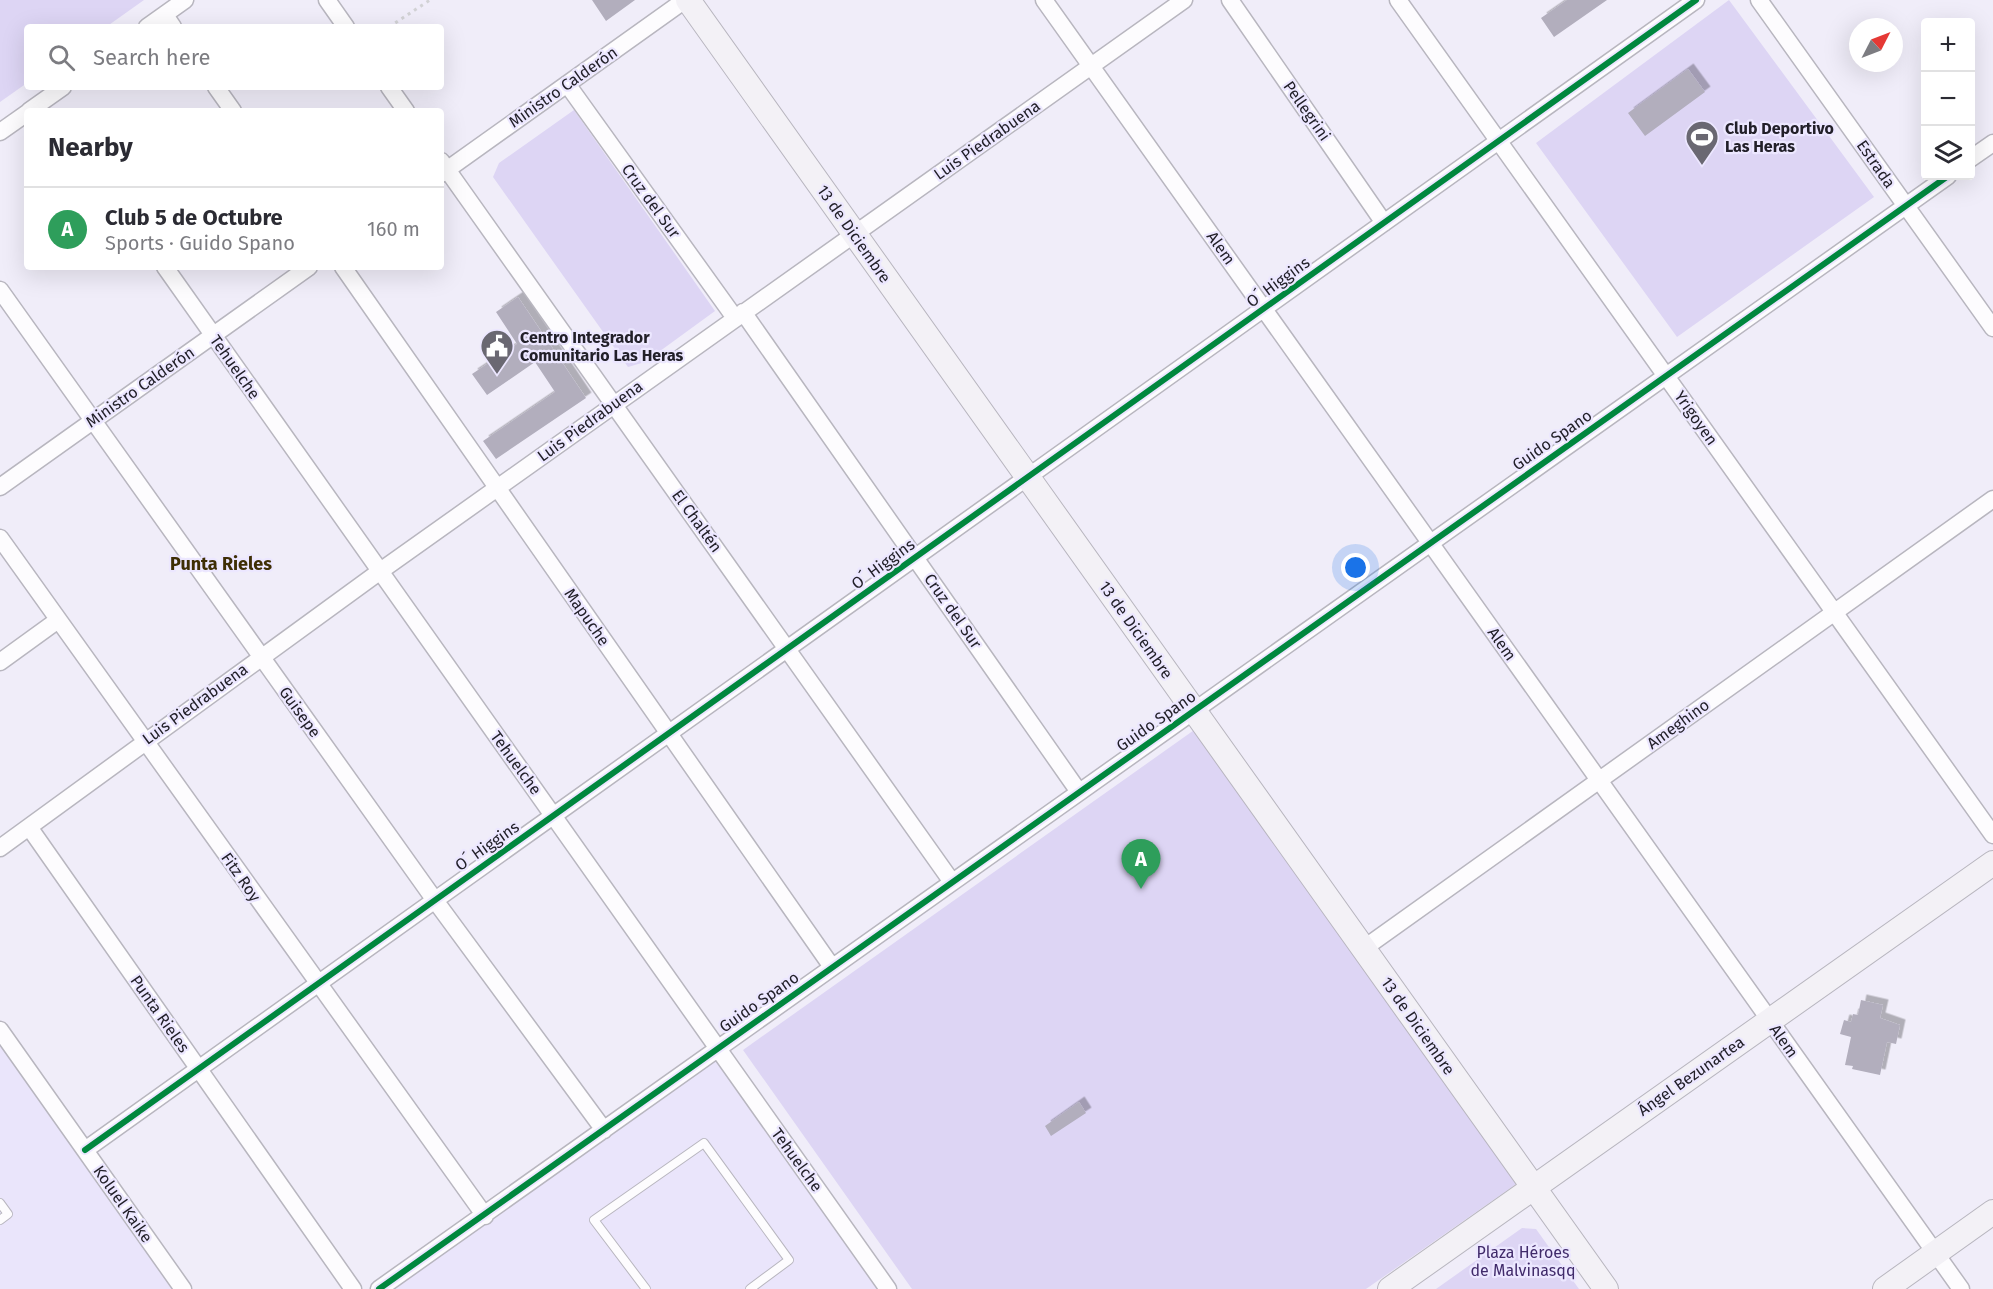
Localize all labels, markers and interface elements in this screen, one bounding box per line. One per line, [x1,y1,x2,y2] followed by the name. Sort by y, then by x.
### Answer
[1849,18,1903,72] north arrow
[1921,18,1975,180] map controls
[1921,18,1975,72] button: +
[24,24,444,90] search box
[45,41,78,74] icon: search
[505,42,621,132] street label: Ministro Calderón
[93,44,211,71] text: Search here
[1921,72,1975,126] button: −
[1280,78,1334,144] street label: Pellegrini
[930,96,1044,184] street label: Luis Piedrabuena
[1684,119,1720,166] sports icon: Club Deportivo Las Heras
[1725,119,1834,156] place label: Club Deportivo Las Heras
[1921,126,1975,180] button: layers
[48,132,133,163] text: Nearby
[1853,136,1899,192] street label: Estrada
[618,160,685,242] street label: Cruz del Sur
[813,181,895,287] street label: 13 de Diciembre
[105,204,283,231] text: Club 5 de Octubre
[62,217,73,241] text: A
[367,217,420,241] text: 160 m
[1203,228,1239,268] street label: Alem
[105,231,295,255] text: Sports · Guido Spano
[1242,252,1313,311] street label: O´ Higgins
[479,328,515,375] public building icon: Centro Integrador Comunitario Las Heras
[520,328,684,365] place label: Centro Integrador Comunitario Las Heras
[206,331,264,403] street label: Tehuelche
[82,342,198,432] street label: Ministro Calderón
[534,376,646,466] street label: Luis Piedrabuena
[1670,387,1722,449] street label: Yrigoyen
[1509,406,1595,474] street label: Guido Spano
[668,486,726,556] street label: El Chaltén
[847,534,918,593] street label: O´ Higgins
[170,553,272,575] district label: Punta Rieles
[1341,553,1370,582] your location
[920,570,986,653] street label: Cruz del Sur
[1095,577,1177,683] street label: 13 de Diciembre
[560,585,614,649] street label: Mapuche
[1484,624,1520,664] street label: Alem
[139,659,251,749] street label: Luis Piedrabuena
[275,683,325,741] street label: Guisepe
[1113,687,1199,755] street label: Guido Spano
[1643,695,1713,753] street label: Ameghino
[487,728,545,798] street label: Tehuelche
[451,816,523,875] street label: O´ Higgins
[1122,840,1160,889] pin: A
[217,849,265,905] street label: Fitz Roy
[716,968,802,1036] street label: Guido Spano
[126,972,194,1056] street label: Punta Rieles
[1377,973,1459,1079] street label: 13 de Diciembre
[1766,1021,1802,1061] street label: Alem
[1633,1031,1748,1120] street label: Ángel Bezunartea
[768,1125,826,1195] street label: Tehuelche
[90,1162,156,1246] street label: Koluel Kaike
[1471,1243,1575,1280] park label: Plaza Héroes de Malvinasqq

